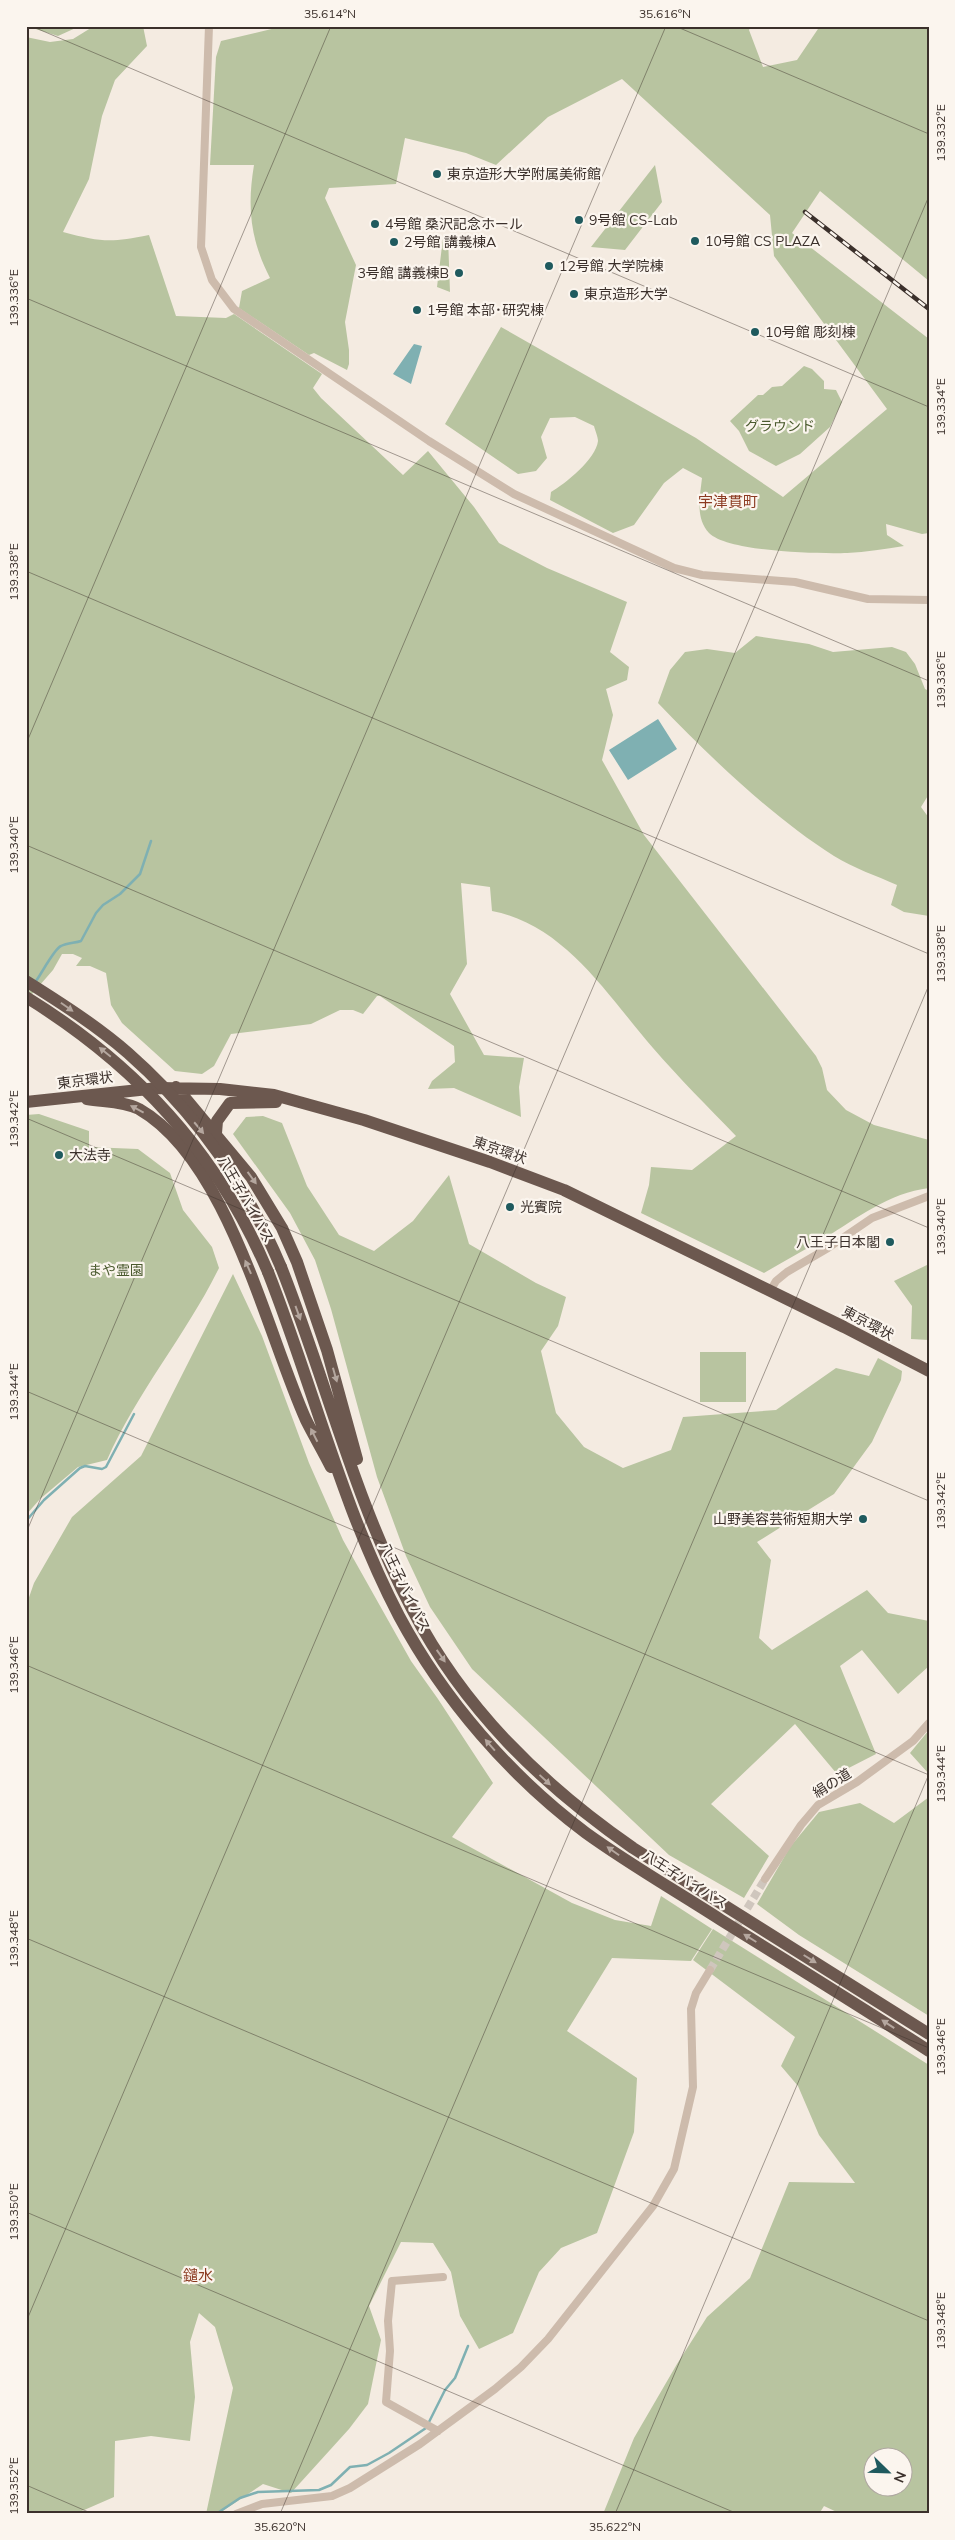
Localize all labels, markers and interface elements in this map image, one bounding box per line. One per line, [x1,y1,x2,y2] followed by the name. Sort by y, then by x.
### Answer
[304,6,356,21] text: 35.614°N
[639,6,691,21] text: 35.616°N
[933,104,948,162] text: 139.332°E
[447,165,601,183] place label: 東京造形大学附属美術館
[431,168,443,180] marker: 東京造形大学附属美術館
[589,211,678,229] place label: 9号館 CS-Lab
[573,214,585,226] marker: 9号館 CS-Lab
[385,215,523,233] place label: 4号館 桑沢記念ホール
[369,218,381,230] marker: 4号館 桑沢記念ホール
[705,232,821,250] place label: 10号館 CS PLAZA
[404,233,497,251] place label: 2号館 講義棟A
[689,235,701,247] marker: 10号館 CS PLAZA
[388,236,400,248] marker: 2号館 講義棟A
[559,257,663,275] place label: 12号館 大学院棟
[543,260,555,272] marker: 12号館 大学院棟
[357,264,449,282] place label: 3号館 講義棟B
[453,267,465,279] marker: 3号館 講義棟B
[6,269,21,327] text: 139.336°E
[584,285,668,303] place label: 東京造形大学
[568,288,580,300] marker: 東京造形大学
[427,301,544,319] place label: 1号館 本部･研究棟
[411,304,423,316] marker: 1号館 本部･研究棟
[765,323,855,341] place label: 10号館 彫刻棟
[749,326,761,338] marker: 10号館 彫刻棟
[933,378,948,436] text: 139.334°E
[745,417,815,435] park label: グラウンド
[698,492,758,511] district label: 宇津貫町
[6,543,21,601] text: 139.338°E
[933,651,948,709] text: 139.336°E
[6,816,21,874] text: 139.340°E
[933,925,948,983] text: 139.338°E
[60,1002,74,1012] one-way arrow
[99,1047,112,1058] one-way arrow
[56,1068,114,1092] street label: 東京環状
[6,1090,21,1148] text: 139.342°E
[129,1105,144,1113] one-way arrow
[194,1122,205,1135] one-way arrow
[471,1132,529,1168] street label: 東京環状
[69,1146,111,1164] place label: 大法寺
[53,1149,65,1161] marker: 大法寺
[214,1152,278,1246] street label: 八王子バイパス
[247,1171,257,1185] one-way arrow
[520,1198,562,1216] place label: 光賓院
[933,1198,948,1256] text: 139.340°E
[504,1201,516,1213] marker: 光賓院
[796,1233,880,1251] place label: 八王子日本閣
[884,1236,896,1248] marker: 八王子日本閣
[243,1260,251,1274] one-way arrow
[88,1261,144,1279] park label: まや霊園
[839,1302,897,1344] street label: 東京環状
[294,1306,302,1321] one-way arrow
[6,1363,21,1421] text: 139.344°E
[331,1368,339,1383] one-way arrow
[310,1427,318,1442] one-way arrow
[933,1472,948,1530] text: 139.342°E
[713,1510,853,1528] place label: 山野美容芸術短期大学
[857,1513,869,1525] marker: 山野美容芸術短期大学
[375,1539,435,1635] street label: 八王子バイパス
[6,1636,21,1694] text: 139.346°E
[436,1649,446,1663] one-way arrow
[484,1740,496,1752] one-way arrow
[933,1745,948,1803] text: 139.344°E
[809,1764,855,1802] street label: 絹の道
[539,1774,551,1786] one-way arrow
[639,1845,731,1913] street label: 八王子バイパス
[606,1846,620,1856] one-way arrow
[6,1910,21,1968] text: 139.348°E
[744,1933,757,1943] one-way arrow
[803,1954,816,1964] one-way arrow
[933,2018,948,2076] text: 139.346°E
[881,2020,894,2029] one-way arrow
[6,2183,21,2241] text: 139.350°E
[183,2266,213,2285] district label: 鑓水
[933,2292,948,2350] text: 139.348°E
[862,2448,912,2498] north arrow
[6,2457,21,2515] text: 139.352°E
[890,2469,910,2485] text: N
[254,2519,306,2534] text: 35.620°N
[589,2519,641,2534] text: 35.622°N

